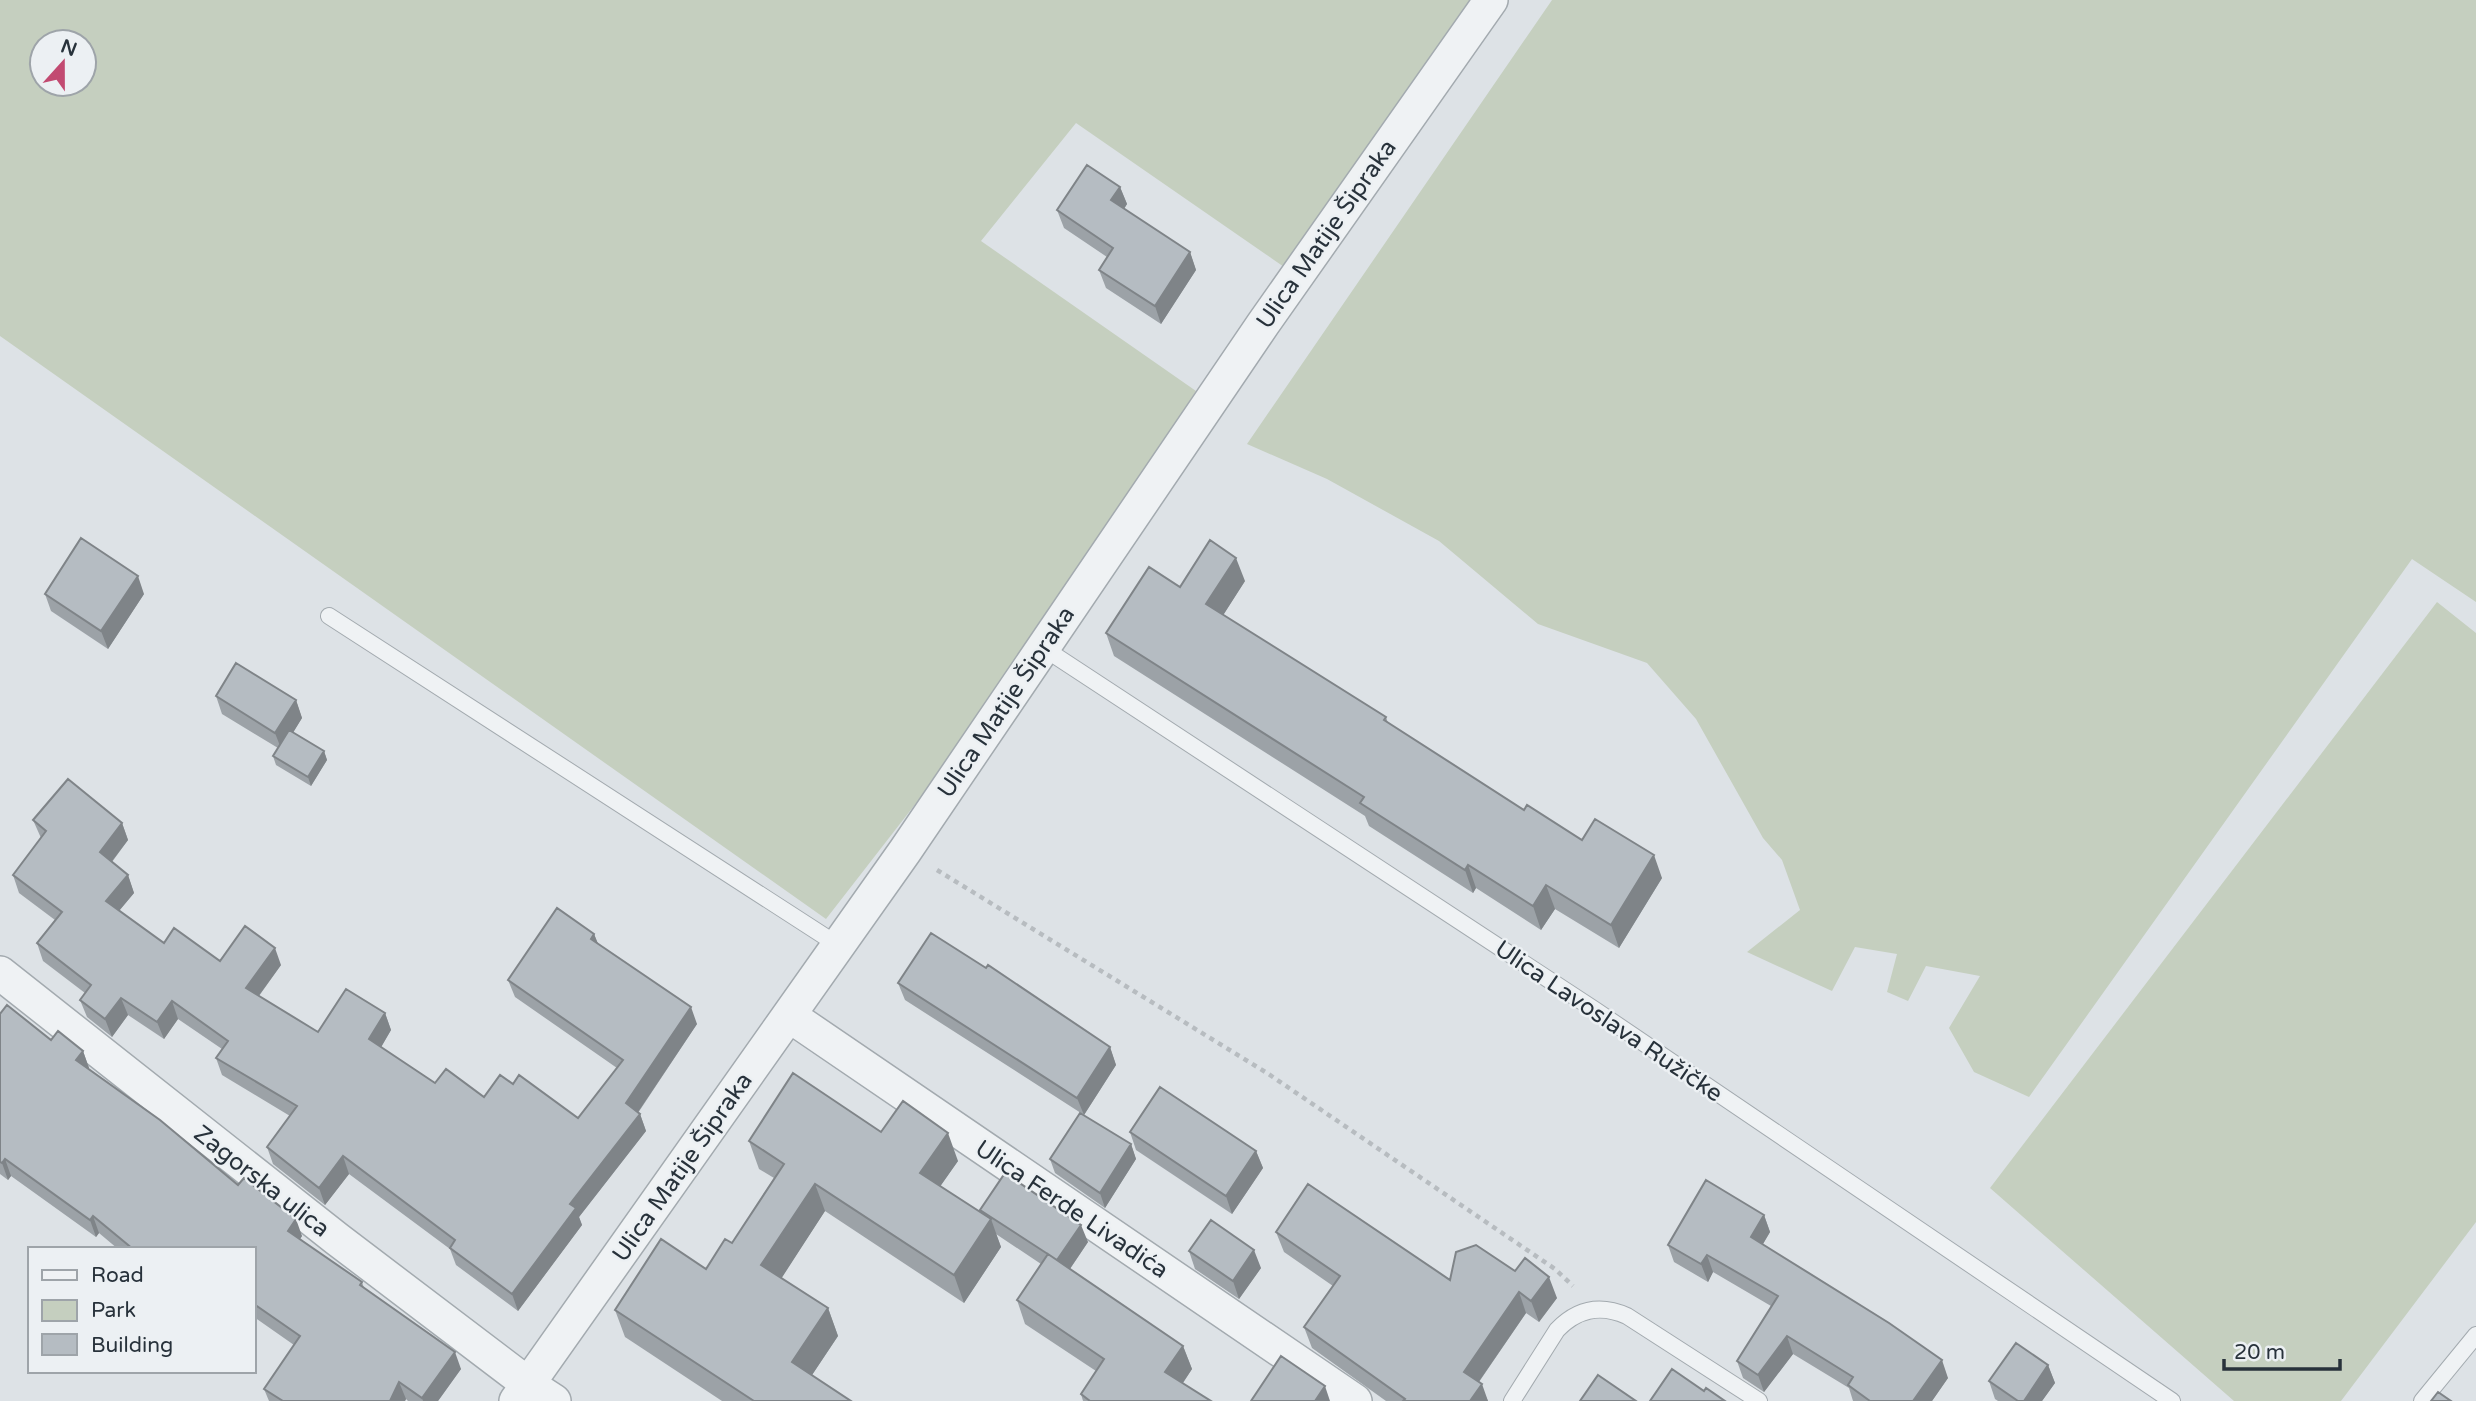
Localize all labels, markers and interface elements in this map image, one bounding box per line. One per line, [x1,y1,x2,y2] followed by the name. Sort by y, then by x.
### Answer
[28,28,98,98] north arrow
[58,35,80,61] text: N
[1250,134,1403,335] street label: Ulica Matije Šipraka
[932,601,1081,803] street label: Ulica Matije Šipraka
[1489,934,1728,1109] street label: Ulica Lavoslava Ružičke
[606,1067,759,1268] street label: Ulica Matije Šipraka
[188,1119,336,1244] street label: Zagorska ulica
[970,1134,1174,1285] street label: Ulica Ferde Livadića
[28,1247,256,1373] legend
[91,1263,144,1288] text: Road
[91,1298,136,1323] text: Park
[2224,1328,2340,1372] scale bar
[91,1333,173,1358] text: Building
[2234,1340,2285,1365] text: 20 m

